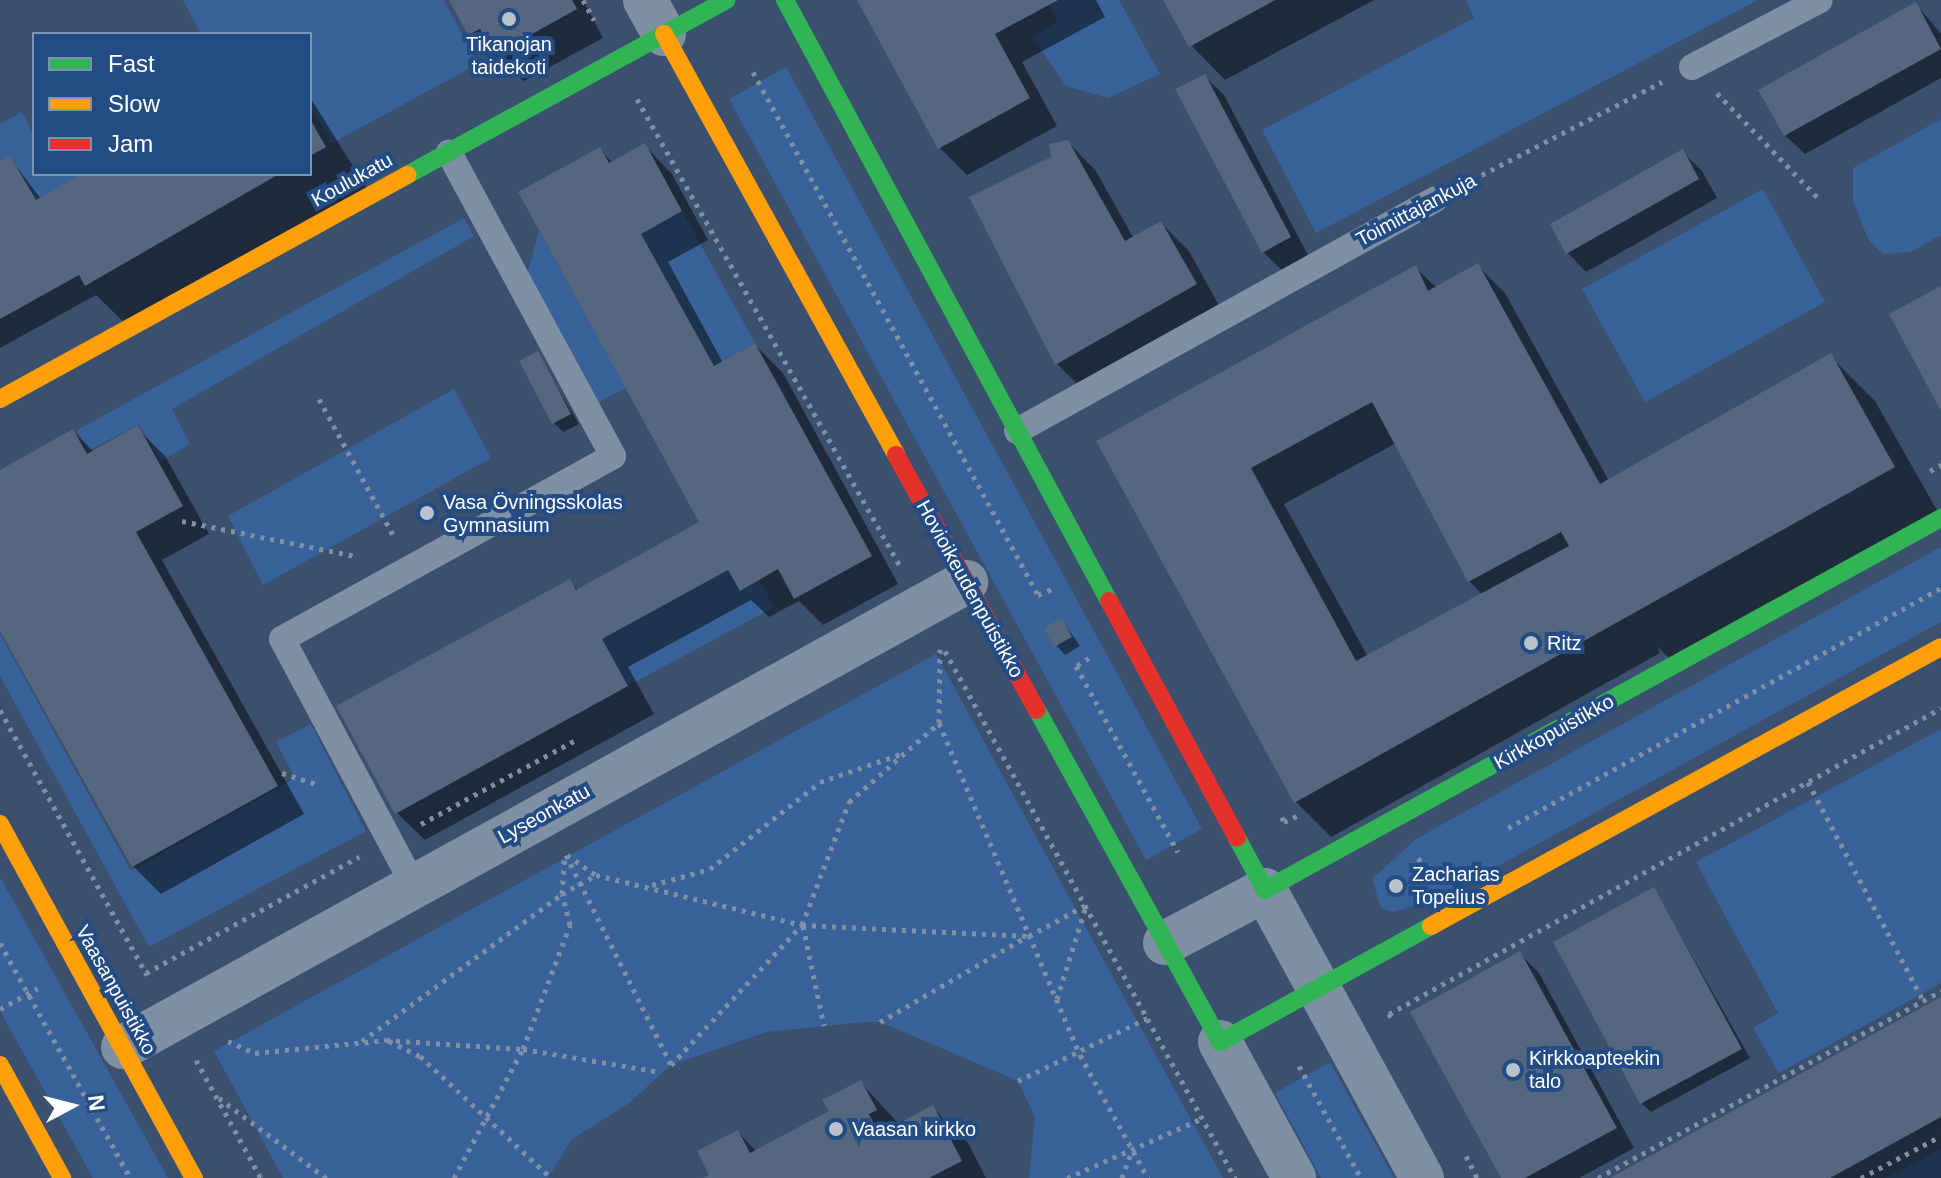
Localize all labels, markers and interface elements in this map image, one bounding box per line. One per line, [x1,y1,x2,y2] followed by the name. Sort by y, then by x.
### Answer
[500,10,518,28] marker: Tikanojan taidekoti
[32,32,312,176] legend
[466,32,552,79] place label: Tikanojan taidekoti
[108,50,155,77] text: Fast
[108,90,160,117] text: Slow
[108,130,153,157] text: Jam
[307,148,397,212] street label: Koulukatu
[1352,168,1480,252] street label: Toimittajankuja
[443,490,623,537] place label: Vasa Övningsskolas Gymnasium
[911,496,1029,682] street label: Hovioikeudenpuistikko
[418,504,436,522] marker: Vasa Övningsskolas Gymnasium
[1547,631,1581,655] place label: Ritz
[1522,634,1540,652] marker: Ritz
[1490,689,1618,775] street label: Kirkkopuistikko
[494,779,594,849] street label: Lyseonkatu
[1412,862,1500,909] place label: Zacharias Topelius
[1387,877,1405,895] marker: Zacharias Topelius
[71,921,161,1059] street label: Vaasanpuistikko
[1529,1046,1660,1093] place label: Kirkkoapteekin talo
[1504,1061,1522,1079] marker: Kirkkoapteekin talo
[32,1066,112,1146] north arrow
[83,1094,110,1112] text: N
[852,1117,976,1141] place label: Vaasan kirkko
[827,1120,845,1138] marker: Vaasan kirkko

